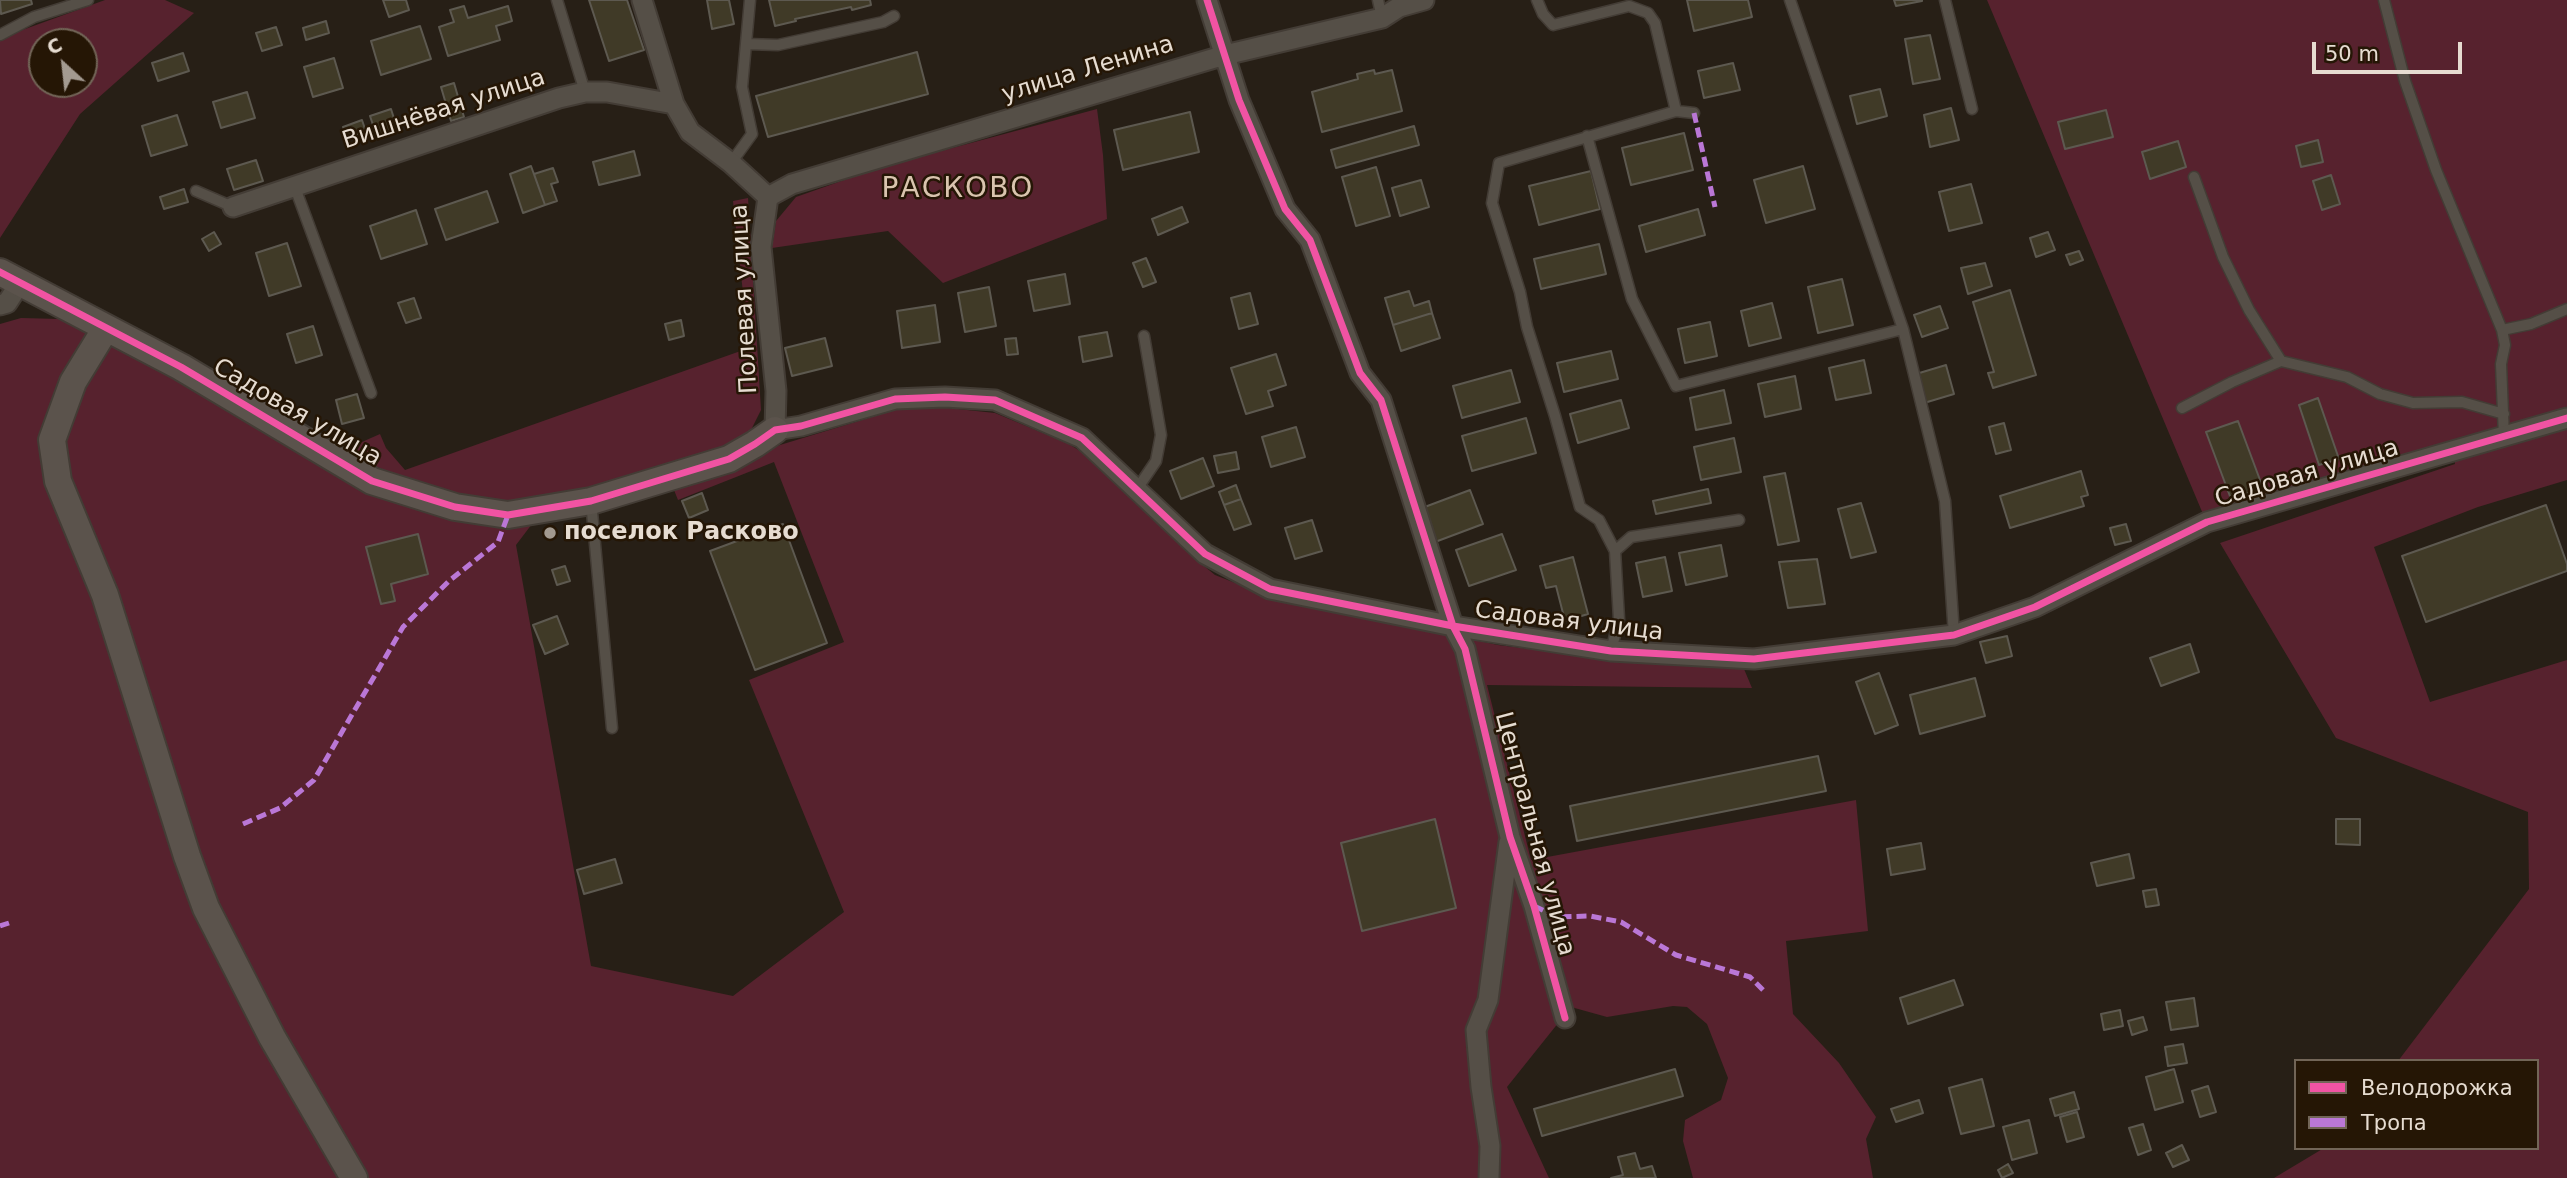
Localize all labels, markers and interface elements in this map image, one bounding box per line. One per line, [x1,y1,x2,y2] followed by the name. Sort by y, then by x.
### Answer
[28,28,98,98] north arrow
[2315,28,2466,72] scale bar
[999,30,1177,110] street label: улица Ленина
[43,33,66,59] text: С
[2325,42,2379,66] text: 50 m
[339,64,549,156] street label: Вишнёвая улица
[882,173,1034,207] district label: РАСКОВО
[726,203,764,395] street label: Полевая улица
[208,353,386,473] street label: Садовая улица
[2212,434,2402,514] street label: Садовая улица
[564,519,799,547] place label: поселок Расково
[542,525,558,541] marker: поселок Расково
[1473,596,1665,648] street label: Садовая улица
[1488,709,1580,959] street label: Центральная улица
[2294,1059,2539,1150] legend
[2361,1076,2513,1100] text: Велодорожка
[2361,1111,2427,1135] text: Тропа

